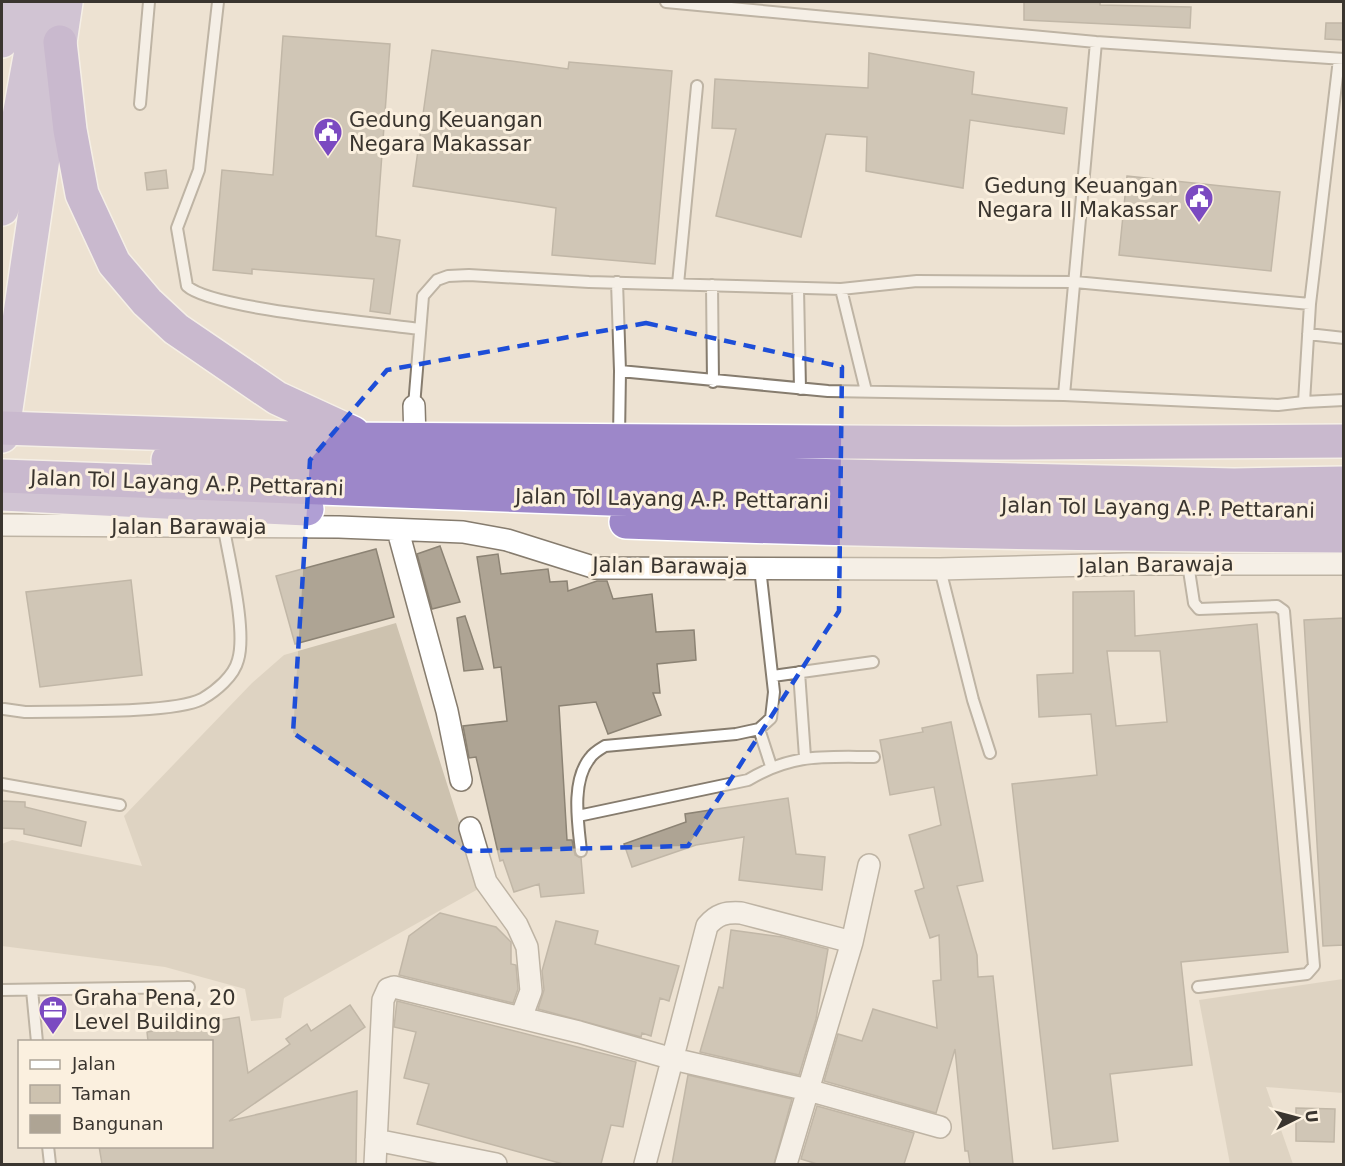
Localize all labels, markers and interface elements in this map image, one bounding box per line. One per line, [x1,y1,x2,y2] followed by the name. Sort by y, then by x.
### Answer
[349,108,543,156] place label: Gedung Keuangan Negara Makassar
[312,116,344,158] public building icon: Gedung Keuangan Negara Makassar
[977,174,1178,222] place label: Gedung Keuangan Negara II Makassar
[1183,182,1215,224] public building icon: Gedung Keuangan Negara II Makassar
[28,465,344,500] street label: Jalan Tol Layang A.P. Pettarani
[513,484,829,514] street label: Jalan Tol Layang A.P. Pettarani
[999,493,1315,523] street label: Jalan Tol Layang A.P. Pettarani
[109,515,267,539] street label: Jalan Barawaja
[1076,552,1234,578] street label: Jalan Barawaja
[590,553,748,579] street label: Jalan Barawaja
[74,986,236,1034] place label: Graha Pena, 20 Level Building
[37,994,69,1036] office icon: Graha Pena, 20 Level Building
[18,1040,213,1148] legend
[71,1053,116,1074] text: Jalan
[71,1083,131,1104] text: Taman
[1267,1088,1327,1148] north arrow
[1301,1109,1322,1124] text: U
[72,1113,163,1134] text: Bangunan

